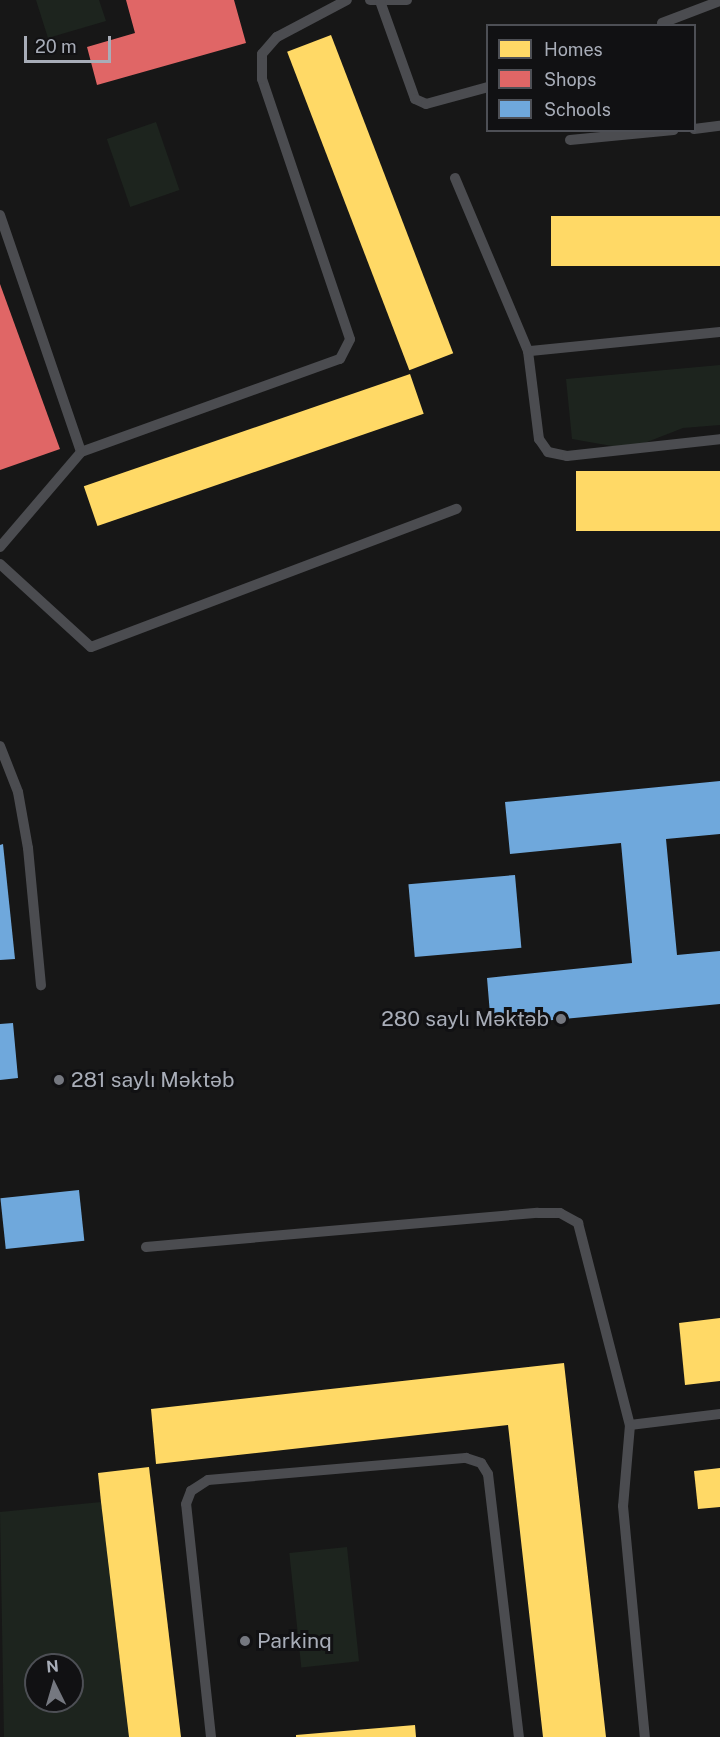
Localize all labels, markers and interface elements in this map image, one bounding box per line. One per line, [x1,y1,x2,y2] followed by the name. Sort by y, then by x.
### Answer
[27,24,114,62] scale bar
[486,24,696,132] legend
[35,36,77,57] text: 20 m
[544,39,603,60] text: Homes
[544,69,596,90] text: Shops
[544,99,611,120] text: Schools
[381,1006,549,1032] place label: 280 saylı Məktəb
[554,1012,568,1026] marker: 280 saylı Məktəb
[71,1067,235,1093] place label: 281 saylı Məktəb
[52,1073,66,1087] marker: 281 saylı Məktəb
[257,1628,332,1654] place label: Parkinq
[238,1634,252,1648] marker: Parkinq
[24,1653,84,1713] north arrow
[45,1657,60,1677] text: N

